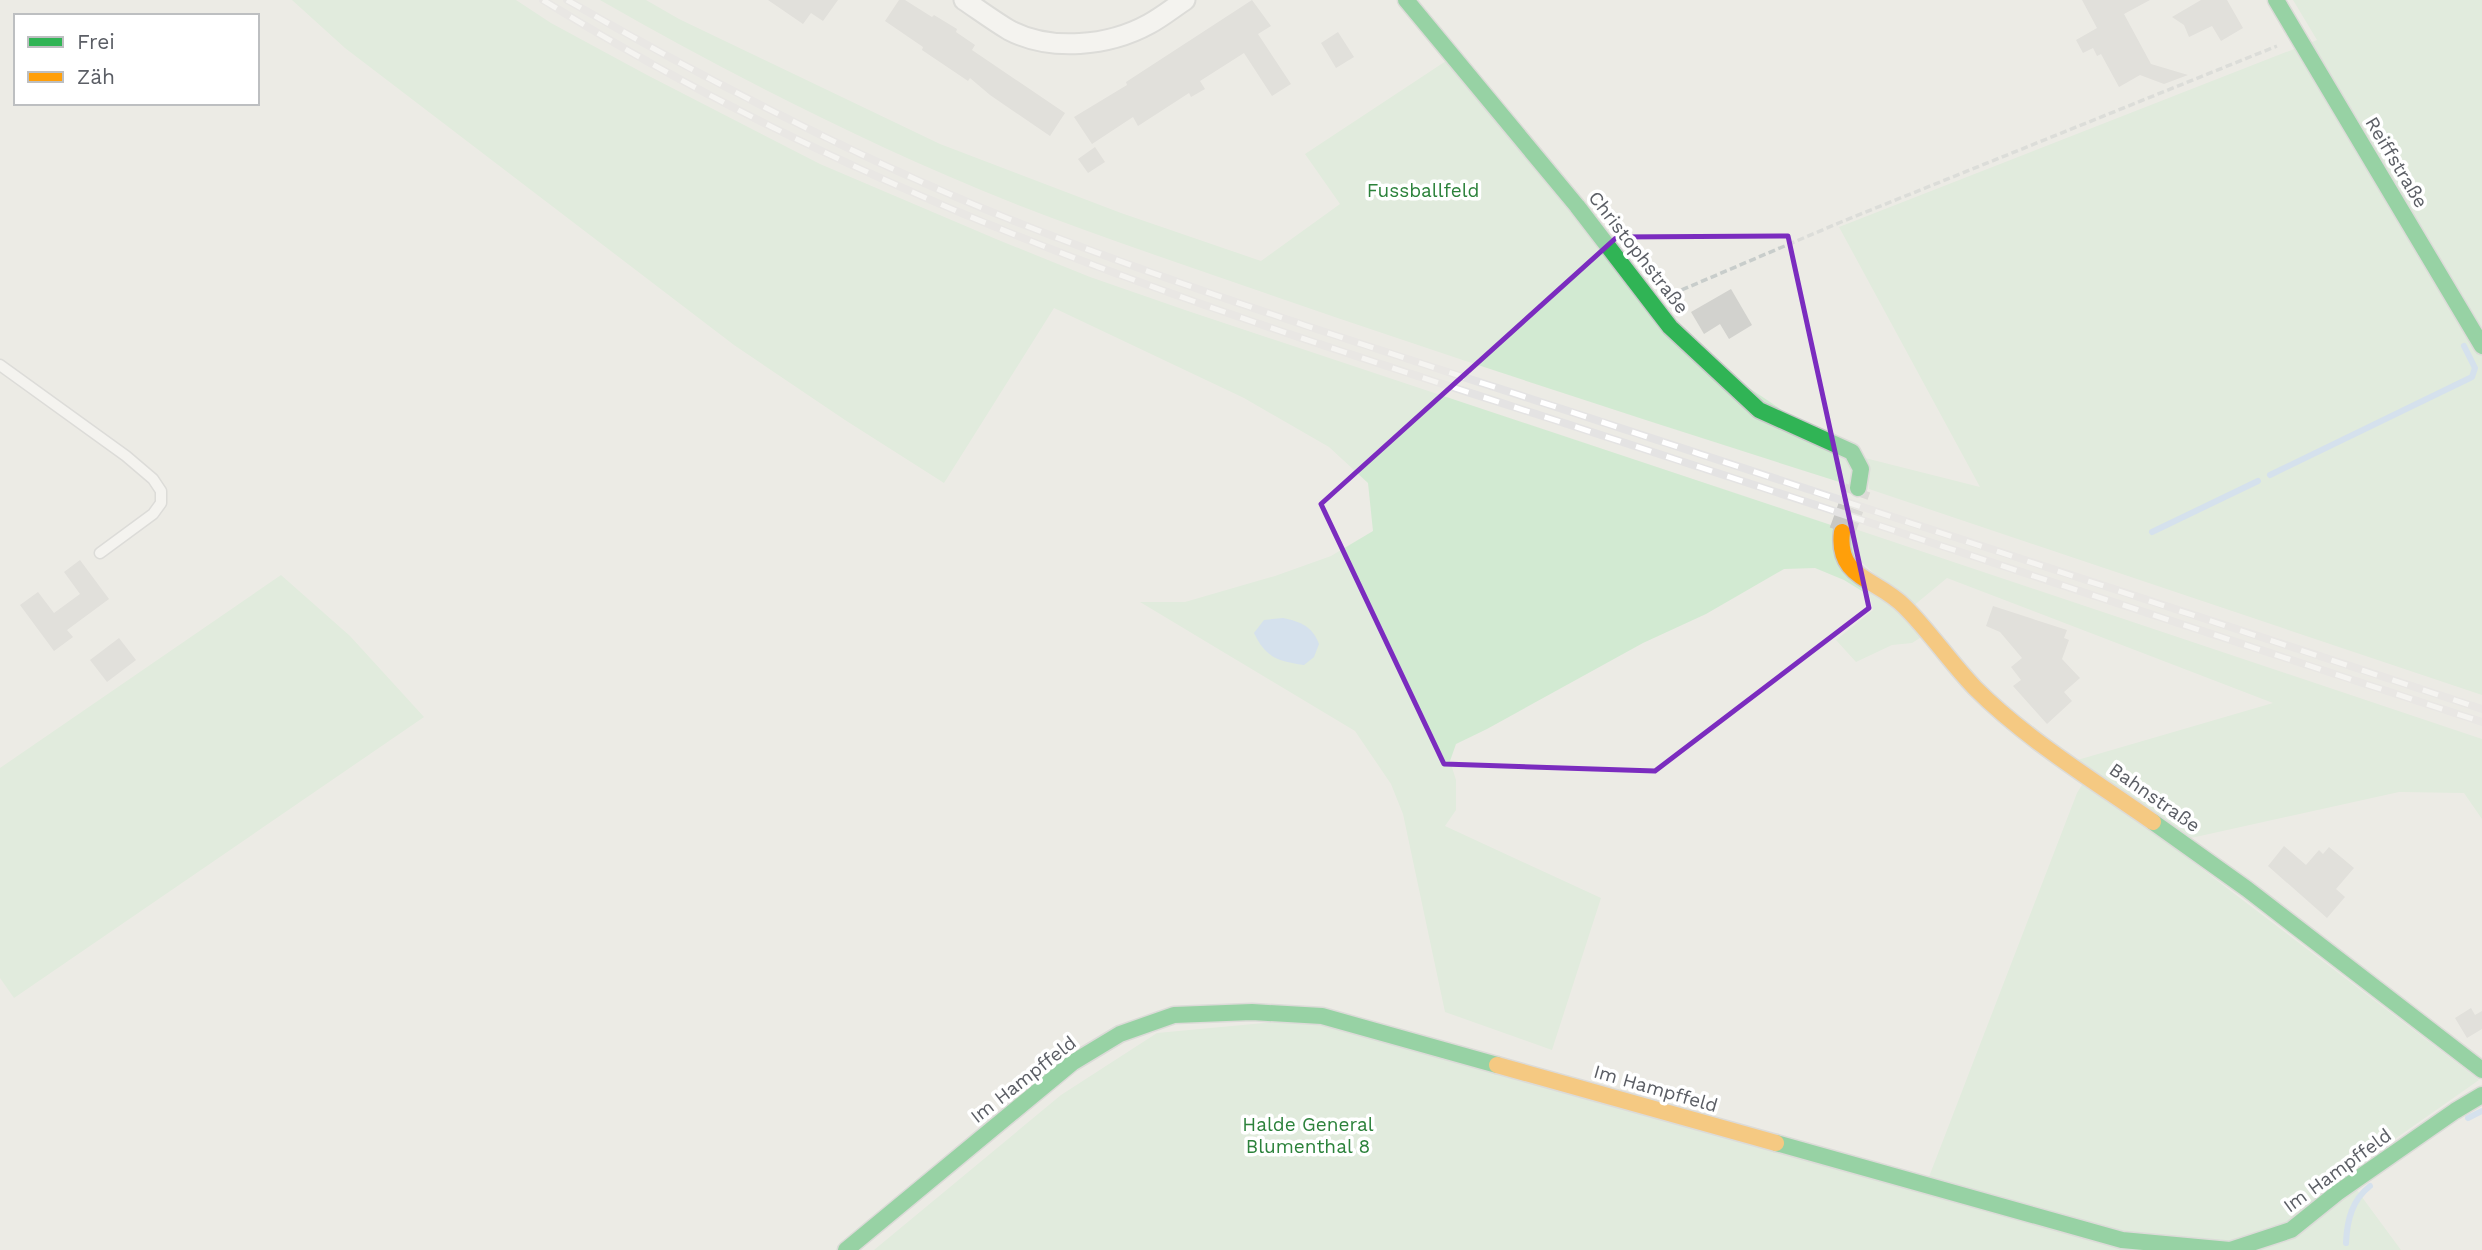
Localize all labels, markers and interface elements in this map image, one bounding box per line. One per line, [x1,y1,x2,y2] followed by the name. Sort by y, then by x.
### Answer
[14,14,259,105] legend
[77,29,115,54] text: Frei
[77,64,115,89] text: Zäh
[2360,113,2433,212] street label: Reiffstraße
[1367,179,1479,202] park label: Fussballfeld
[1584,186,1694,318] street label: Christophstraße
[2105,758,2205,837] street label: Bahnstraße
[966,1031,1081,1128] street label: Im Hampffeld
[1591,1060,1721,1117] street label: Im Hampffeld
[1242,1113,1374,1158] park label: Halde General Blumenthal 8
[2279,1124,2396,1217] street label: Im Hampffeld

